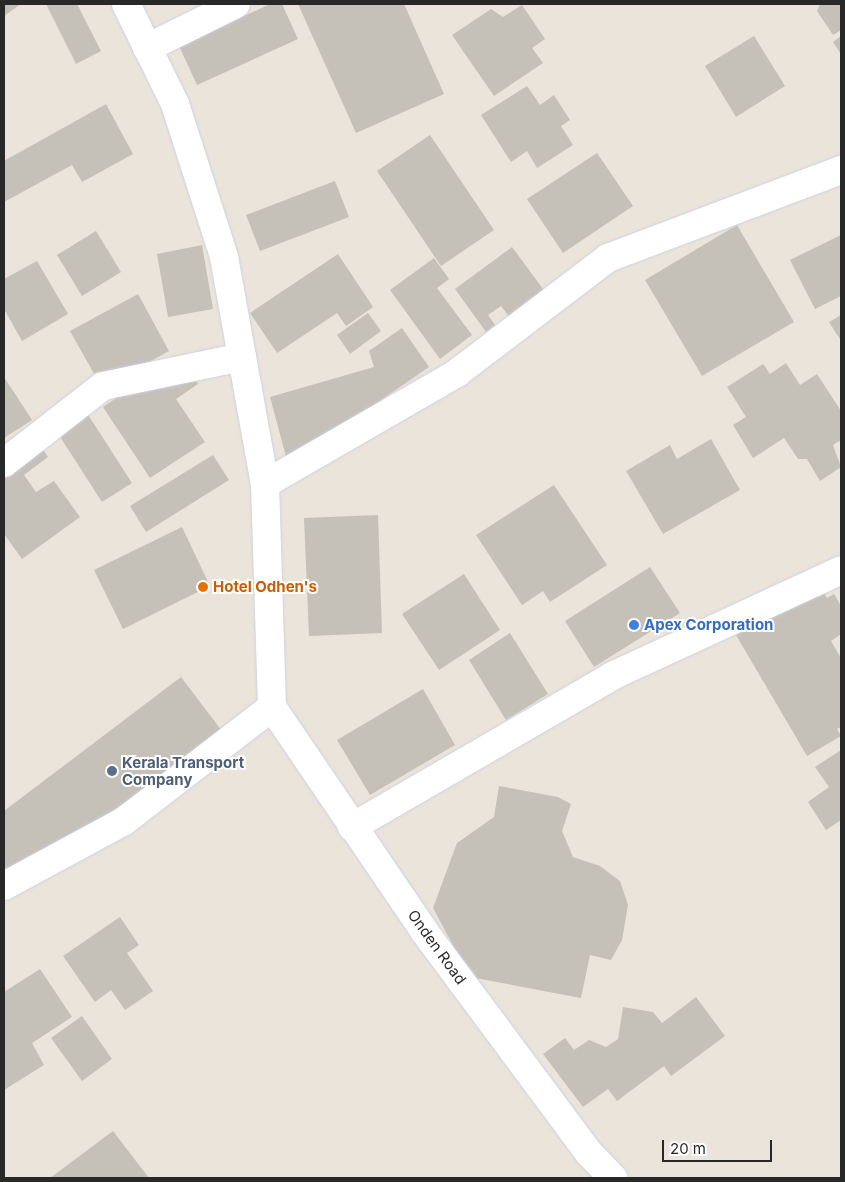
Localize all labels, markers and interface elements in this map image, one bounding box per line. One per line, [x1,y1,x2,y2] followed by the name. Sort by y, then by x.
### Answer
[213,578,317,596] place label: Hotel Odhen's
[197,581,209,593] marker: Hotel Odhen's
[644,616,773,634] place label: Apex Corporation
[628,619,640,631] marker: Apex Corporation
[122,753,244,788] place label: Kerala Transport Company
[106,765,118,777] marker: Kerala Transport Company
[404,906,470,988] street label: Onden Road
[665,1130,775,1162] scale bar
[670,1139,706,1158] text: 20 m

